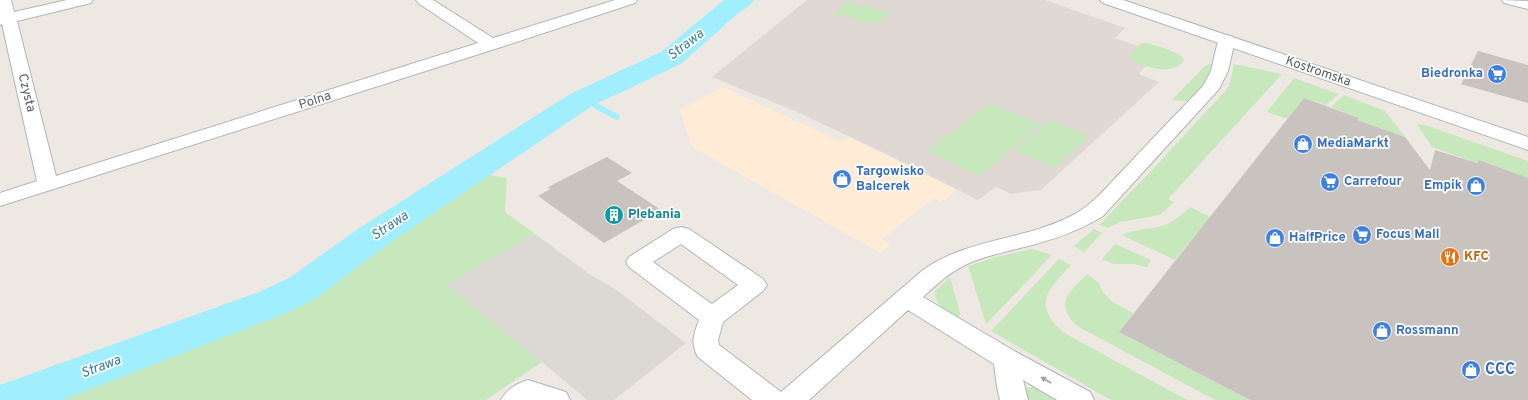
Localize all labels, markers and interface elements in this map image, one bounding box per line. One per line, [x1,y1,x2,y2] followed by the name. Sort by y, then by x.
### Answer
[665,25,708,64] water label: Strawa
[1283,53,1353,91] street label: Kostromska
[1486,63,1508,85] supermarket icon: Biedronka
[1421,66,1483,82] place label: Biedronka
[14,72,38,114] street label: Czysta
[297,88,333,114] street label: Polna
[1292,133,1314,155] shop icon: MediaMarkt
[1317,136,1389,152] place label: MediaMarkt
[856,164,924,195] place label: Targowisko Balcerek
[831,168,853,190] shop icon: Targowisko Balcerek
[1319,171,1341,193] supermarket icon: Carrefour
[1344,174,1403,190] place label: Carrefour
[1465,175,1487,197] shop icon: Empik
[1424,178,1462,194] place label: Empik
[603,204,625,226] building icon: Plebania
[368,207,412,245] water label: Strawa
[628,207,681,223] place label: Plebania
[1351,224,1373,246] supermarket icon: Focus Mall
[1264,227,1286,249] shop icon: HalfPrice
[1376,227,1440,243] place label: Focus Mall
[1289,230,1346,246] place label: HalfPrice
[1439,246,1461,268] restaurant icon: KFC
[1464,249,1489,265] place label: KFC
[1371,320,1393,342] shop icon: Rossmann
[1396,323,1459,339] place label: Rossmann
[79,351,124,382] water label: Strawa
[1460,359,1482,381] shop icon: CCC
[1485,360,1515,380] place label: CCC
[1040,377,1052,384] one-way arrow

